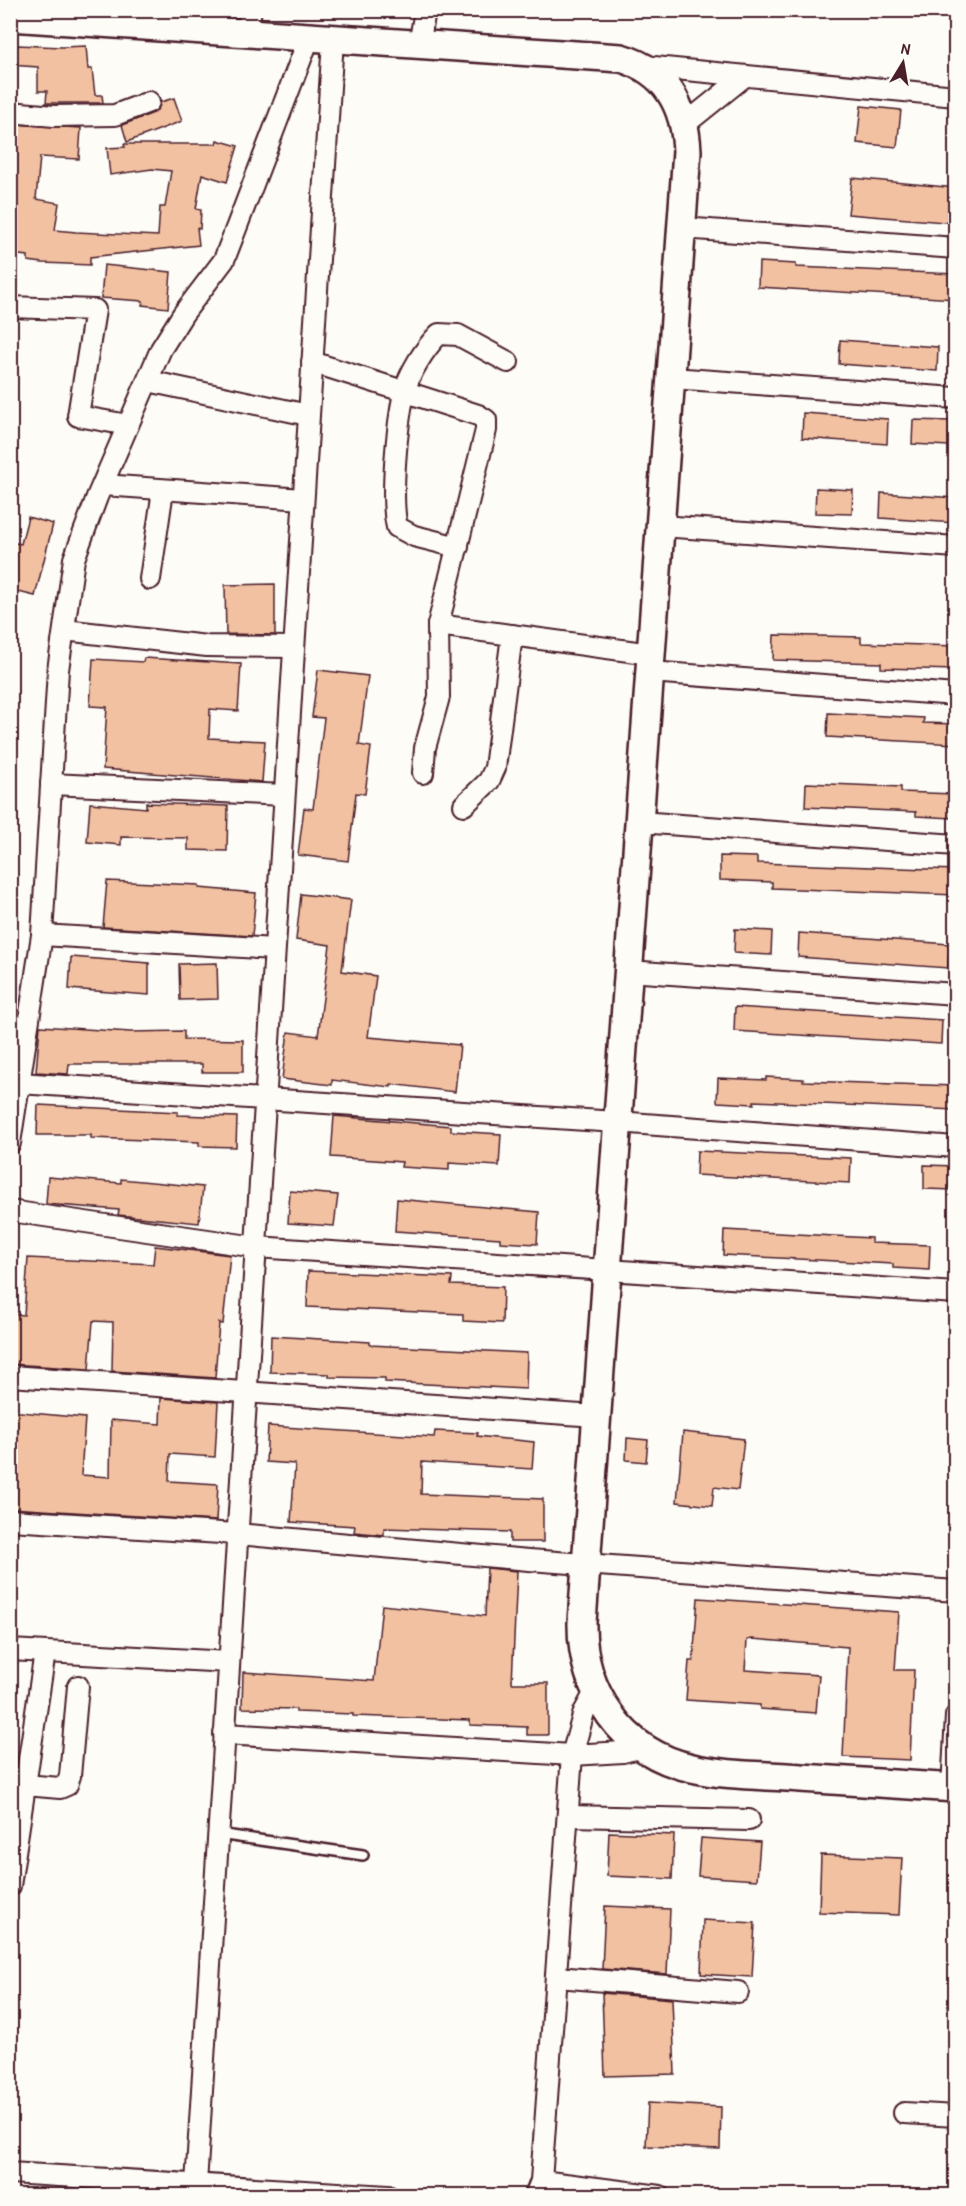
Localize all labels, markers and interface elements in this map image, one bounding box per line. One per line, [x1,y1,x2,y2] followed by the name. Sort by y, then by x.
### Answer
[873,33,933,93] north arrow
[900,37,913,60] text: N

